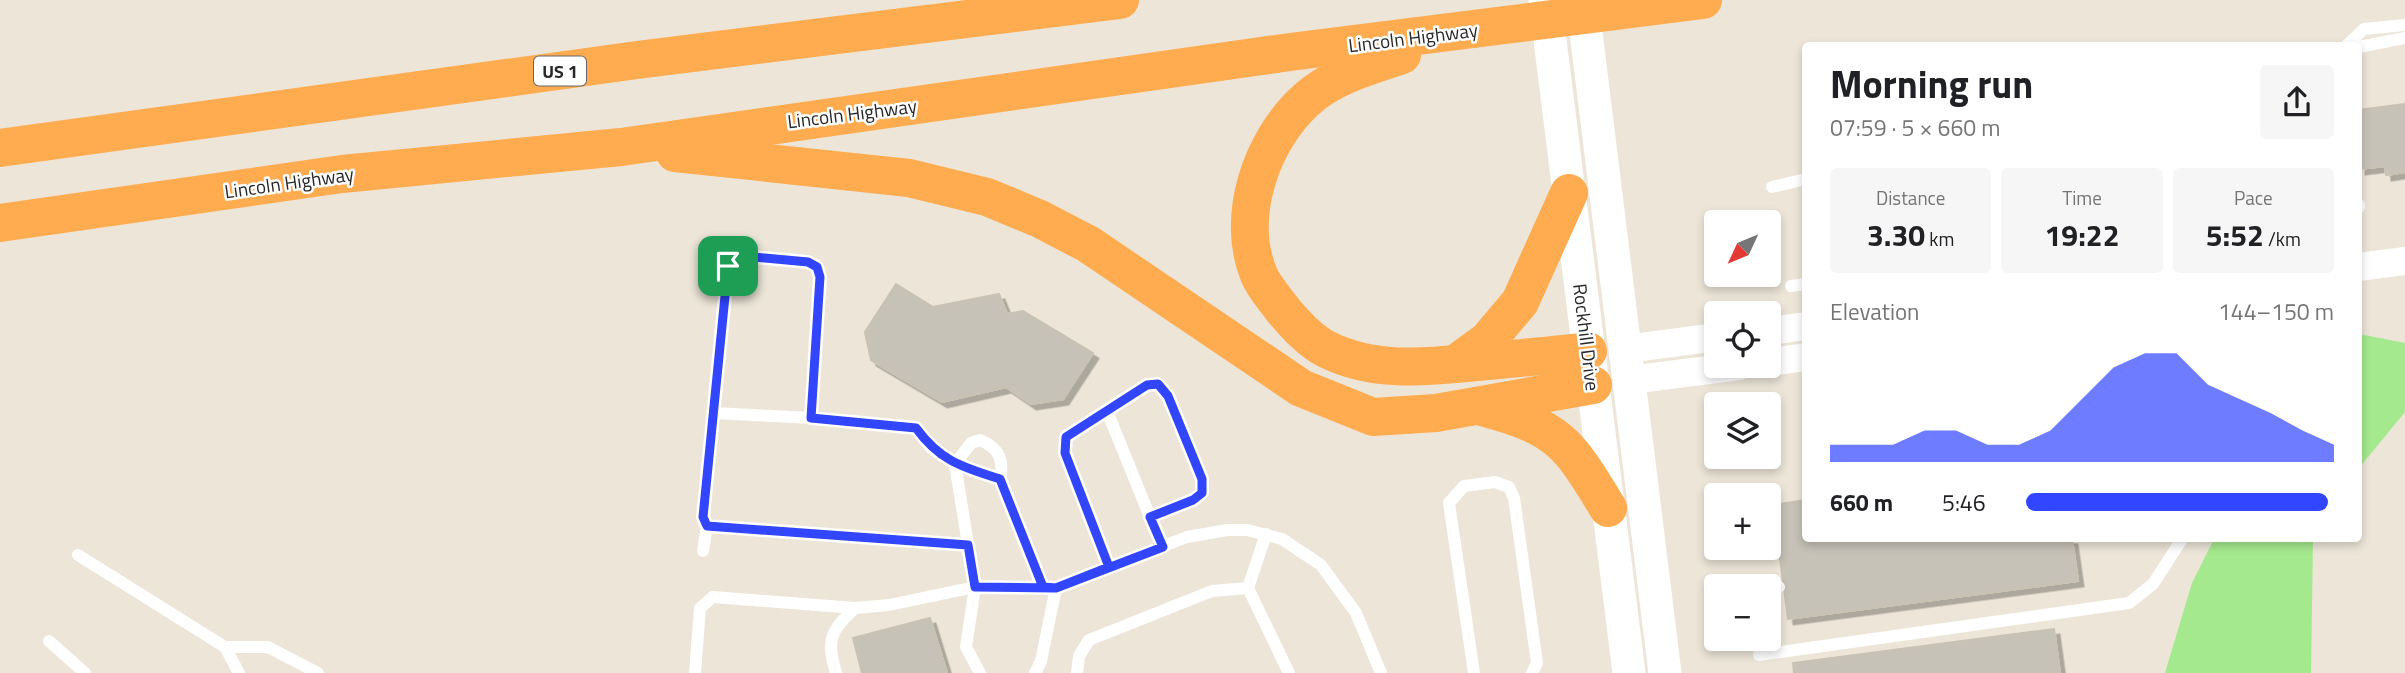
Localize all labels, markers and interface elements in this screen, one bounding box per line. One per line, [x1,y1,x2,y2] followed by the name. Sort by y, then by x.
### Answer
[1347,15,1479,59] street label: Lincoln Highway
[1830,55,2033,113] text: Morning run
[534,56,586,86] road number: US 1
[2260,65,2334,139] button: share
[786,91,918,135] street label: Lincoln Highway
[1830,110,2000,145] text: 07:59 · 5 × 660 m
[222,159,356,205] street label: Lincoln Highway
[1876,183,1945,212] text: Distance
[2062,183,2102,212] text: Time
[2234,183,2273,212] text: Pace
[1704,210,1782,287] north arrow
[1704,210,1781,651] map controls
[1867,212,1925,258] text: 3.30
[2045,212,2119,258] text: 19:22
[2206,212,2264,258] text: 5:52
[1925,224,1954,253] text: km
[2264,224,2301,253] text: /km
[698,236,758,296] pin
[709,247,747,285] icon: arrive
[1566,282,1608,392] street label: Rockhill Drive
[1830,294,1919,329] text: Elevation
[2218,294,2334,329] text: 144–150 m
[1704,301,1781,378] button: locate
[1704,392,1781,469] button: layers
[1704,483,1781,560] button: +
[1830,485,1893,520] text: 660 m
[1942,485,1986,520] text: 5:46
[1704,574,1781,651] button: −

